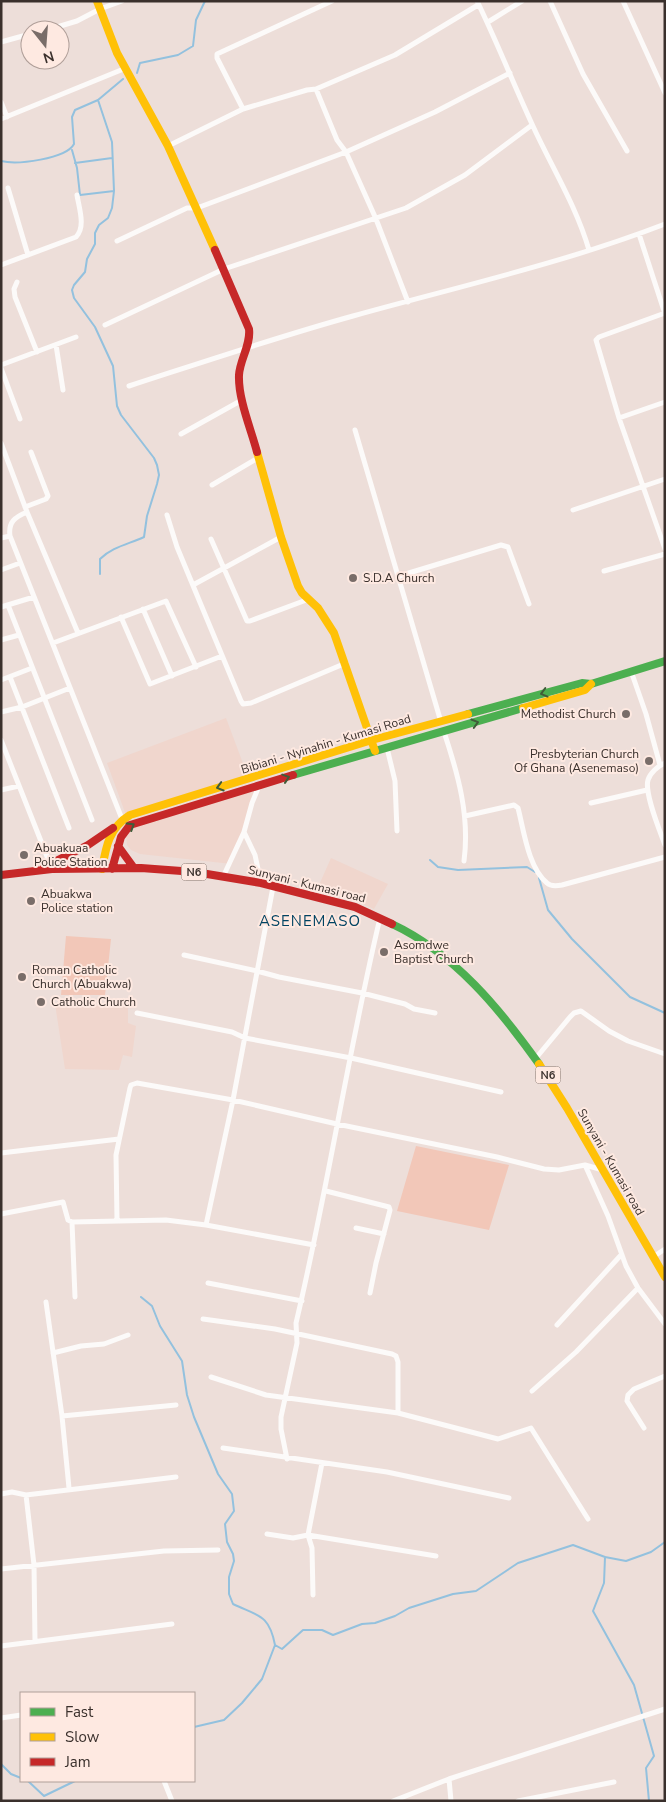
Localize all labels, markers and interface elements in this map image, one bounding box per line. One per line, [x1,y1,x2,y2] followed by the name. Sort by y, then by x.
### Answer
[20,20,70,70] north arrow
[41,46,56,68] text: N
[363,570,435,586] place label: S.D.A Church
[347,572,359,584] marker: S.D.A Church
[540,688,548,698] one-way arrow
[521,706,616,722] place label: Methodist Church
[620,708,632,720] marker: Methodist Church
[239,710,413,778] street label: Bibiani - Nyinahin - Kumasi Road
[471,718,479,728] one-way arrow
[514,746,639,776] place label: Presbyterian Church Of Ghana (Asenemaso)
[643,755,655,767] marker: Presbyterian Church Of Ghana (Asenemaso)
[281,774,289,784] one-way arrow
[216,781,224,791] one-way arrow
[126,823,135,833] one-way arrow
[34,840,108,870] place label: Abuakuaa Police Station
[18,849,30,861] marker: Abuakuaa Police Station
[246,862,368,906] street label: Sunyani - Kumasi road
[182,864,206,880] road number: N6
[41,886,113,916] place label: Abuakwa Police station
[25,895,37,907] marker: Abuakwa Police station
[259,911,361,931] district label: ASENEMASO
[394,937,474,967] place label: Asomdwe Baptist Church
[378,946,390,958] marker: Asomdwe Baptist Church
[32,962,132,992] place label: Roman Catholic Church (Abuakwa)
[16,971,28,983] marker: Roman Catholic Church (Abuakwa)
[51,994,136,1010] place label: Catholic Church
[35,996,47,1008] marker: Catholic Church
[536,1066,560,1084] road number: N6
[574,1106,648,1218] street label: Sunyani - Kumasi road
[20,1692,195,1782] legend
[65,1702,94,1722] text: Fast
[65,1727,100,1747] text: Slow
[64,1752,91,1772] text: Jam

